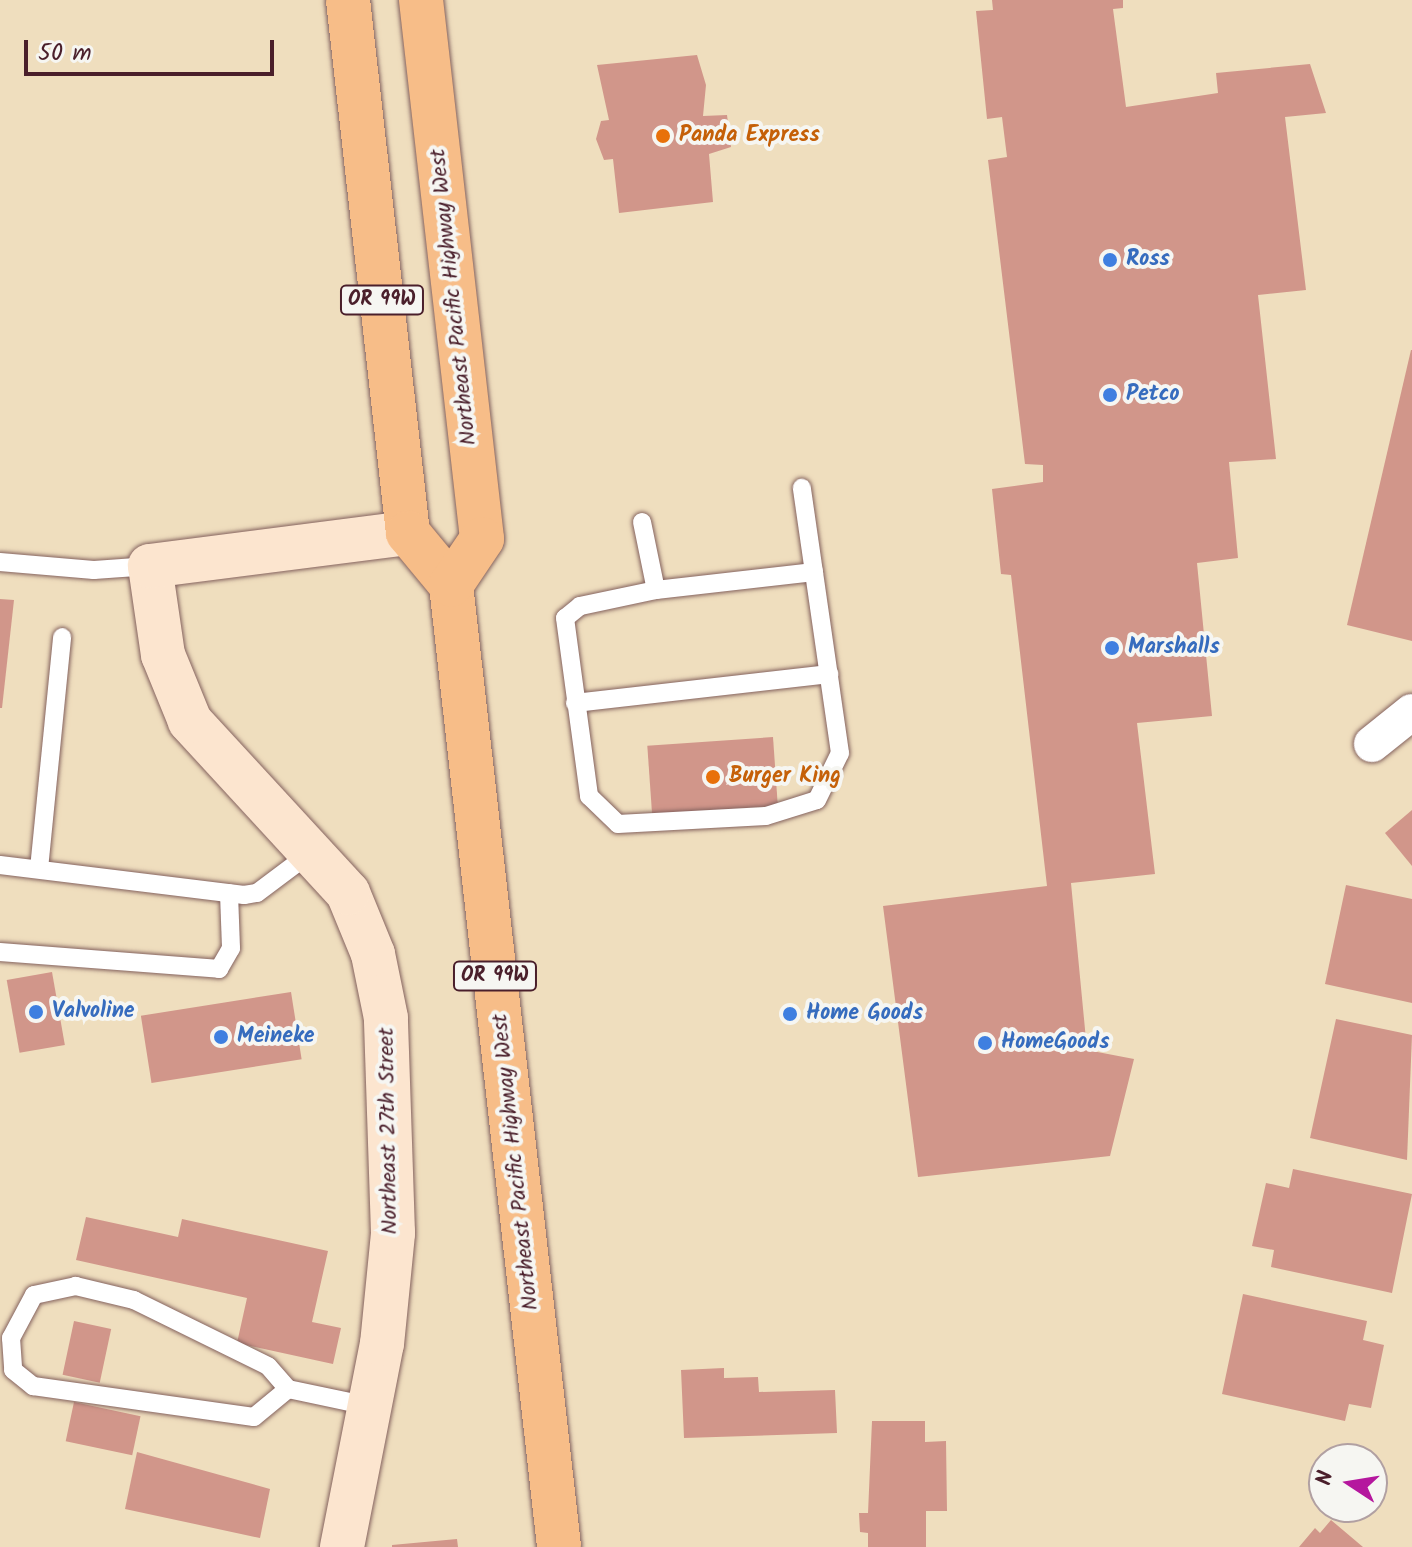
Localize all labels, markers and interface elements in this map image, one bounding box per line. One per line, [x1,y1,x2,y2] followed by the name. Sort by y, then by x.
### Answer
[28,24,278,74] scale bar
[38,34,92,73] text: 50 m
[679,123,820,149] place label: Panda Express
[654,127,672,145] marker: Panda Express
[425,147,483,447] street label: Northeast Pacific Highway West
[1126,247,1170,273] place label: Ross
[1101,251,1119,269] marker: Ross
[338,284,426,316] road number: OR 99W
[1126,382,1180,408] place label: Petco
[1101,386,1119,404] marker: Petco
[1128,635,1220,661] place label: Marshalls
[1103,639,1121,657] marker: Marshalls
[729,764,841,790] place label: Burger King
[704,768,722,786] marker: Burger King
[451,960,539,992] road number: OR 99W
[52,999,135,1025] place label: Valvoline
[806,1001,923,1027] place label: Home Goods
[27,1003,45,1021] marker: Valvoline
[781,1005,799,1023] marker: Home Goods
[487,1012,545,1312] street label: Northeast Pacific Highway West
[237,1024,315,1050] place label: Meineke
[374,1027,404,1235] street label: Northeast 27th Street
[212,1028,230,1046] marker: Meineke
[1001,1030,1109,1056] place label: HomeGoods
[976,1034,994,1052] marker: HomeGoods
[1308,1443,1388,1523] north arrow
[1307,1468,1345,1489] text: N

